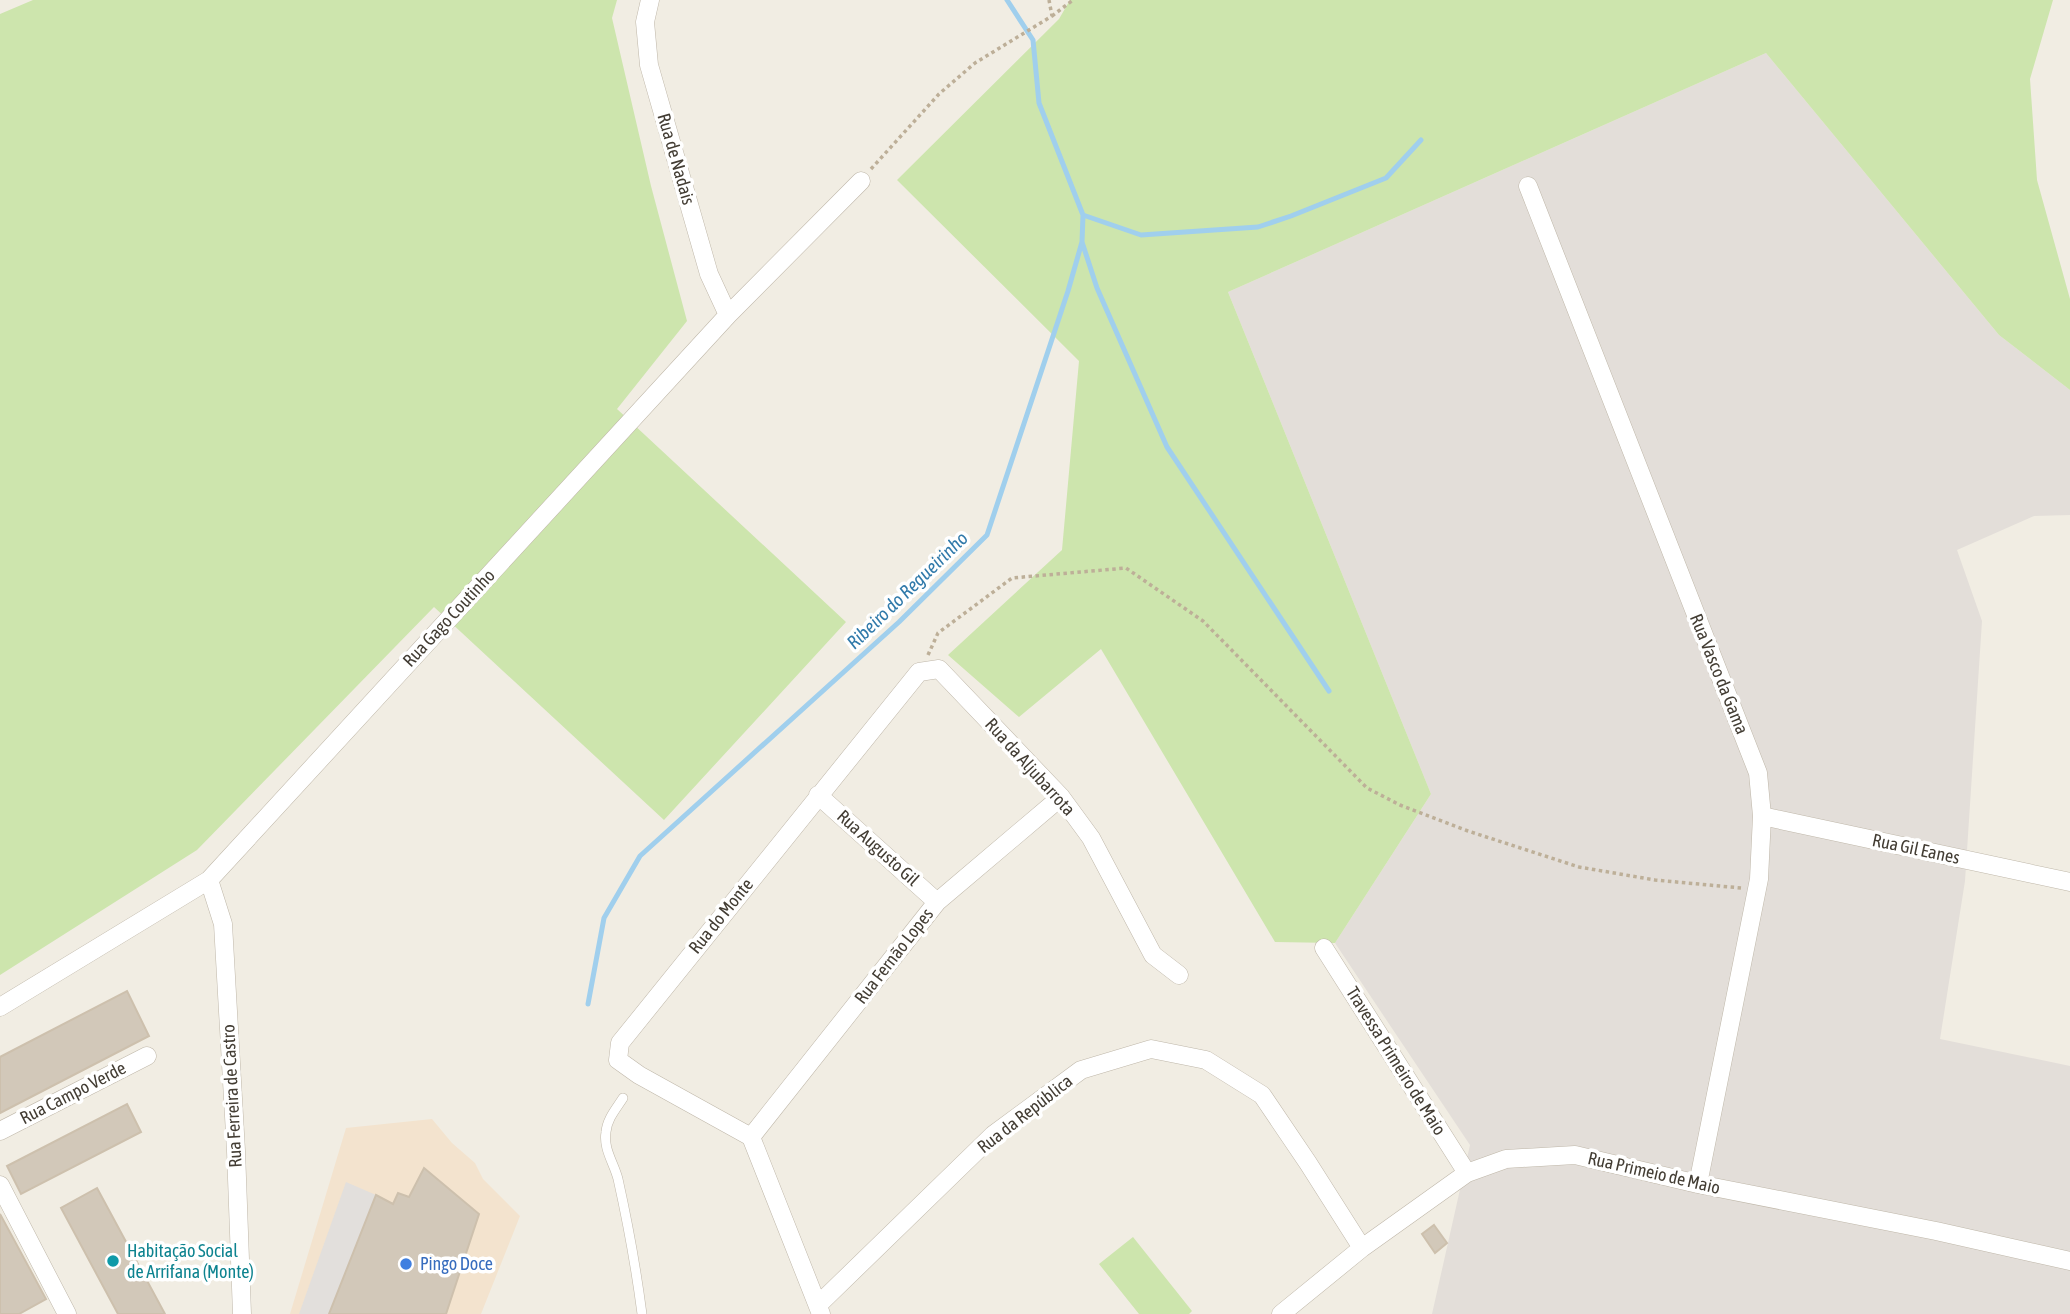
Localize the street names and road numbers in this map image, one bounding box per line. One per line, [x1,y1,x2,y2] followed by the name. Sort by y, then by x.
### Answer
[653,111,700,207] street label: Rua de Nadais
[398,565,499,671] street label: Rua Gago Coutinho
[1686,611,1753,737] street label: Rua Vasco da Gama
[981,714,1080,820] street label: Rua da Aljubarrota
[833,805,924,890] street label: Rua Augusto Gil
[1871,829,1962,868] street label: Rua Gil Eanes
[684,874,757,957] street label: Rua do Monte
[850,904,937,1008] street label: Rua Fernão Lopes
[1342,983,1451,1139] street label: Travessa Primeiro de Maio
[217,1024,246,1168] street label: Rua Ferreira de Castro
[16,1057,129,1128] street label: Rua Campo Verde
[973,1070,1076,1157] street label: Rua da República
[1586,1147,1722,1198] street label: Rua Primeio de Maio

